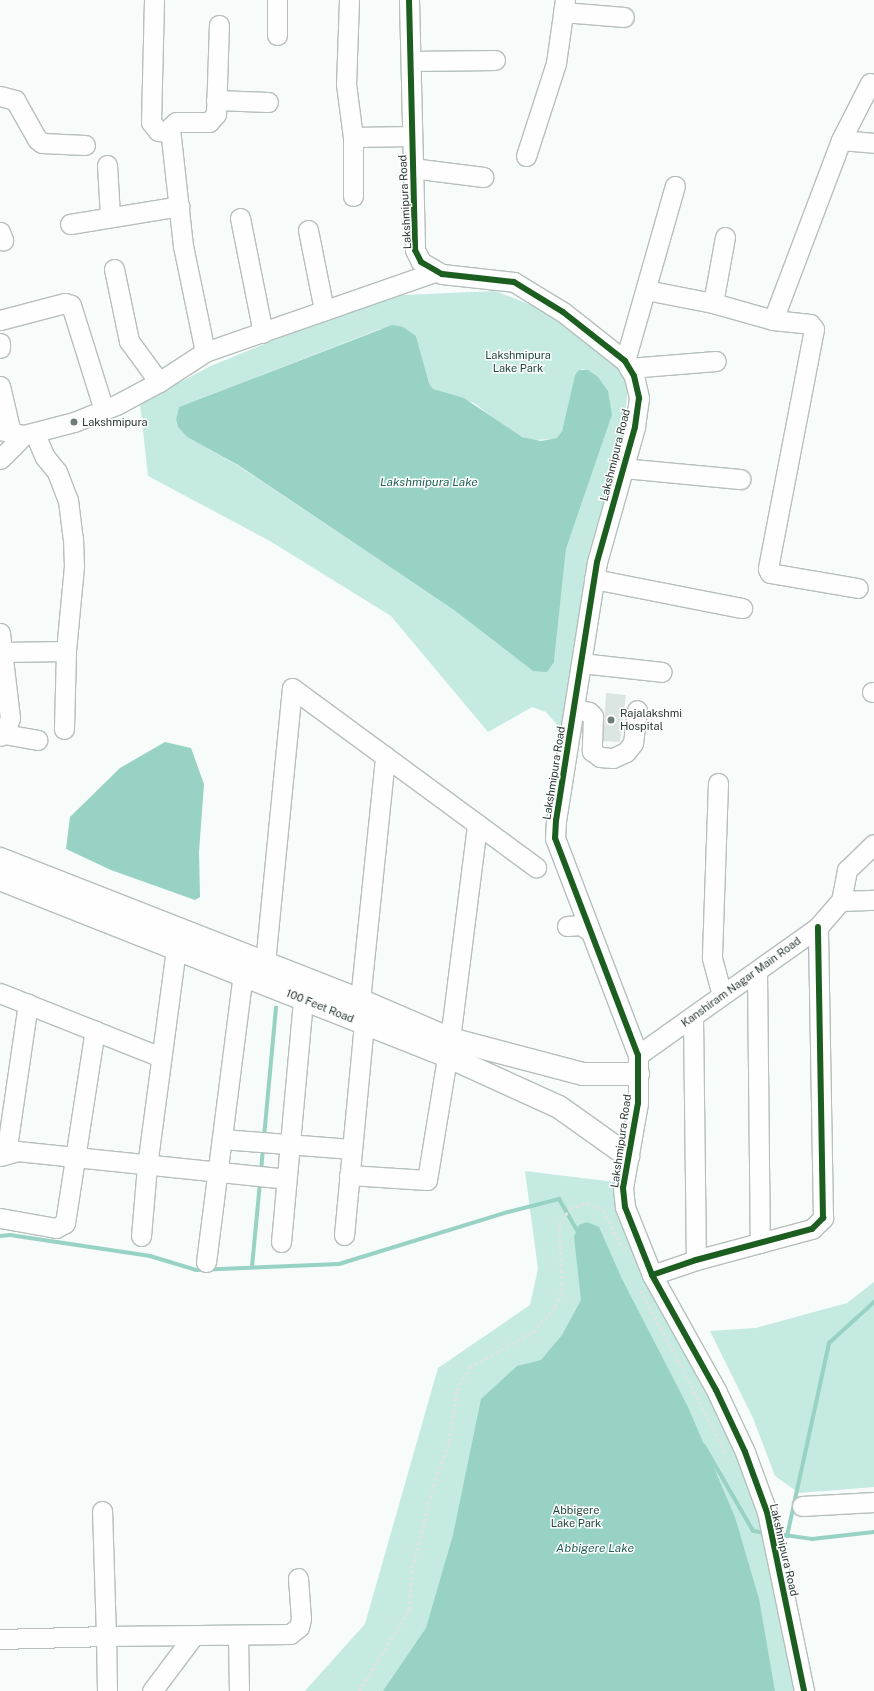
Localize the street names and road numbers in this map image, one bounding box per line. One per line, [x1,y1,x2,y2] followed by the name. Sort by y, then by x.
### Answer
[396,155,414,249] street label: Lakshmipura Road
[597,408,633,502] street label: Lakshmipura Road
[540,725,568,821] street label: Lakshmipura Road
[679,934,803,1030] street label: Kanshiram Nagar Main Road
[284,986,356,1026] street label: 100 Feet Road
[608,1093,634,1189] street label: Lakshmipura Road
[767,1503,801,1597] street label: Lakshmipura Road

